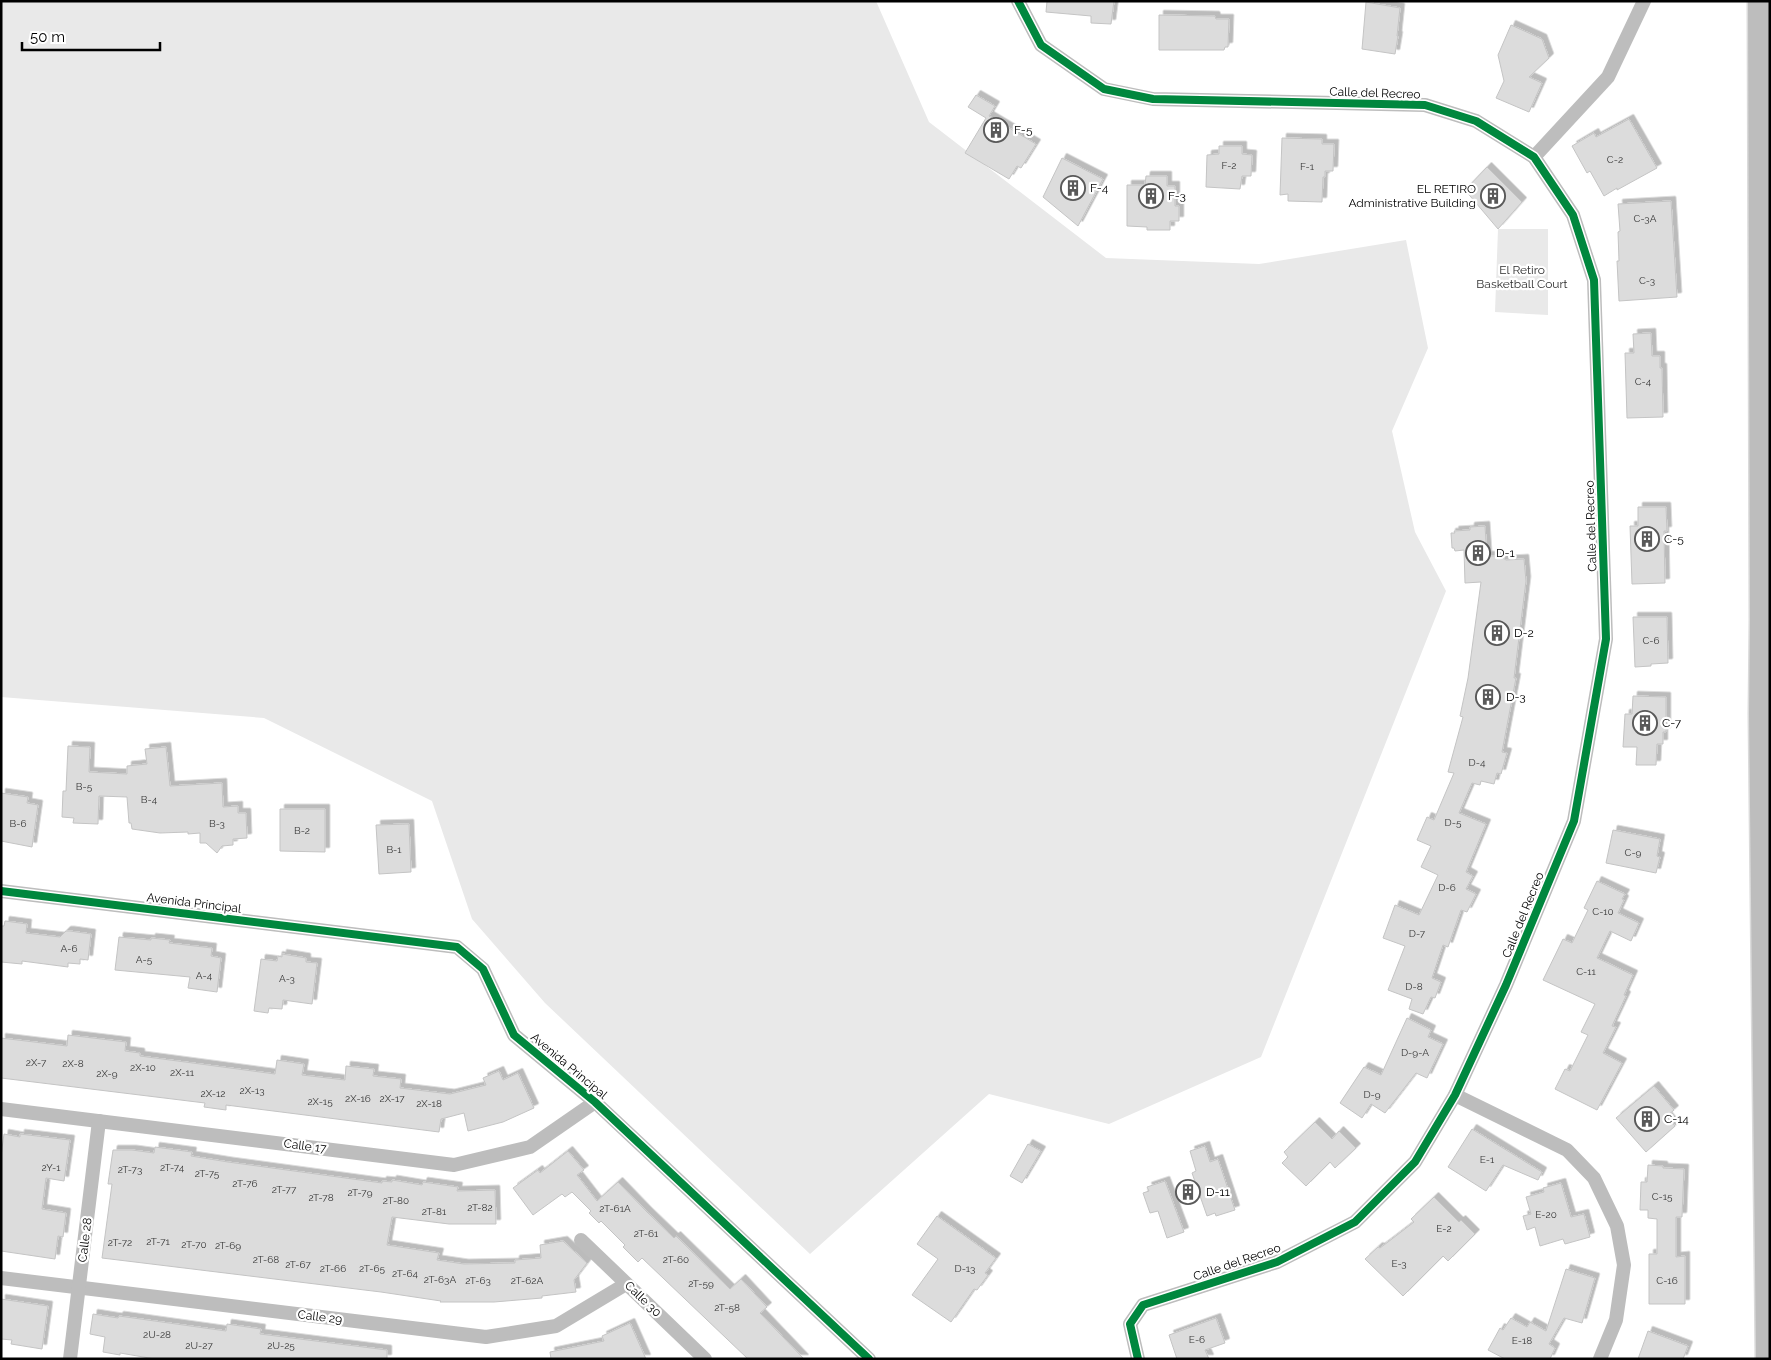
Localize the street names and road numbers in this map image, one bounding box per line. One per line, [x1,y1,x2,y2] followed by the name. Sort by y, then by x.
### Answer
[1329,84,1421,102] street label: Calle del Recreo
[1582,480,1600,572] street label: Calle del Recreo
[1499,870,1547,960] street label: Calle del Recreo
[146,890,243,916] street label: Avenida Principal
[528,1030,611,1102] street label: Avenida Principal
[283,1136,328,1156] street label: Calle 17
[75,1217,95,1263] street label: Calle 28
[1192,1241,1282,1283] street label: Calle del Recreo
[622,1278,664,1320] street label: Calle 30
[297,1307,343,1327] street label: Calle 29

